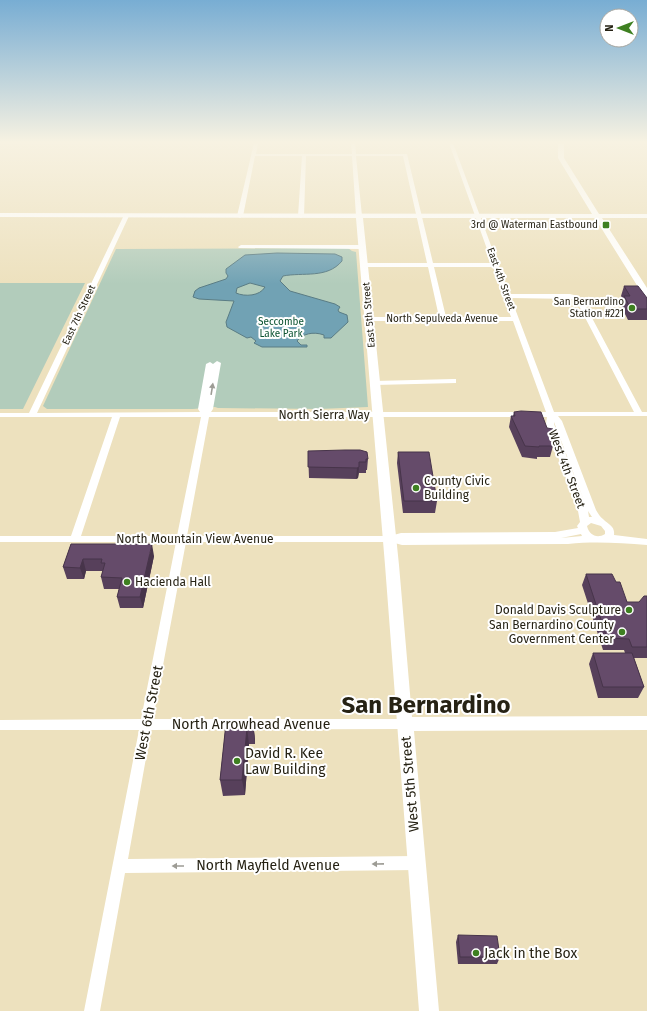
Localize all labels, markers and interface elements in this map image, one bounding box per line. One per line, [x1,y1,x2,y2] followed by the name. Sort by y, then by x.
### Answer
[599,8,639,48] north arrow
[603,24,616,32] text: N
[471,219,598,231] place label: 3rd @ Waterman Eastbound
[601,220,611,230] marker: 3rd @ Waterman Eastbound
[484,246,518,312] street label: East 4th Street
[360,281,378,348] street label: East 5th Street
[60,283,98,347] street label: East 7th Street
[554,296,624,320] place label: San Bernardino Station #221
[627,303,637,313] marker: San Bernardino Station #221
[386,313,498,325] street label: North Sepulveda Avenue
[258,316,304,340] park label: Seccombe Lake Park
[210,383,216,395] one-way arrow
[278,408,370,422] street label: North Sierra Way
[546,428,589,511] street label: West 4th Street
[424,474,490,502] place label: County Civic Building
[411,483,421,493] marker: County Civic Building
[116,532,274,546] street label: North Mountain View Avenue
[135,575,211,589] place label: Hacienda Hall
[122,577,132,587] marker: Hacienda Hall
[495,603,621,617] place label: Donald Davis Sculpture
[624,605,634,615] marker: Donald Davis Sculpture
[489,618,614,646] place label: San Bernardino County Government Center
[617,627,627,637] marker: San Bernardino County Government Center
[131,663,167,762] street label: West 6th Street
[341,691,511,719] district label: San Bernardino
[172,716,330,733] street label: North Arrowhead Avenue
[397,734,423,833] street label: West 5th Street
[245,745,326,778] place label: David R. Kee Law Building
[232,756,242,766] marker: David R. Kee Law Building
[196,857,340,874] street label: North Mayfield Avenue
[371,861,384,867] one-way arrow
[171,863,184,869] one-way arrow
[484,945,577,962] place label: Jack in the Box
[471,948,481,958] marker: Jack in the Box

